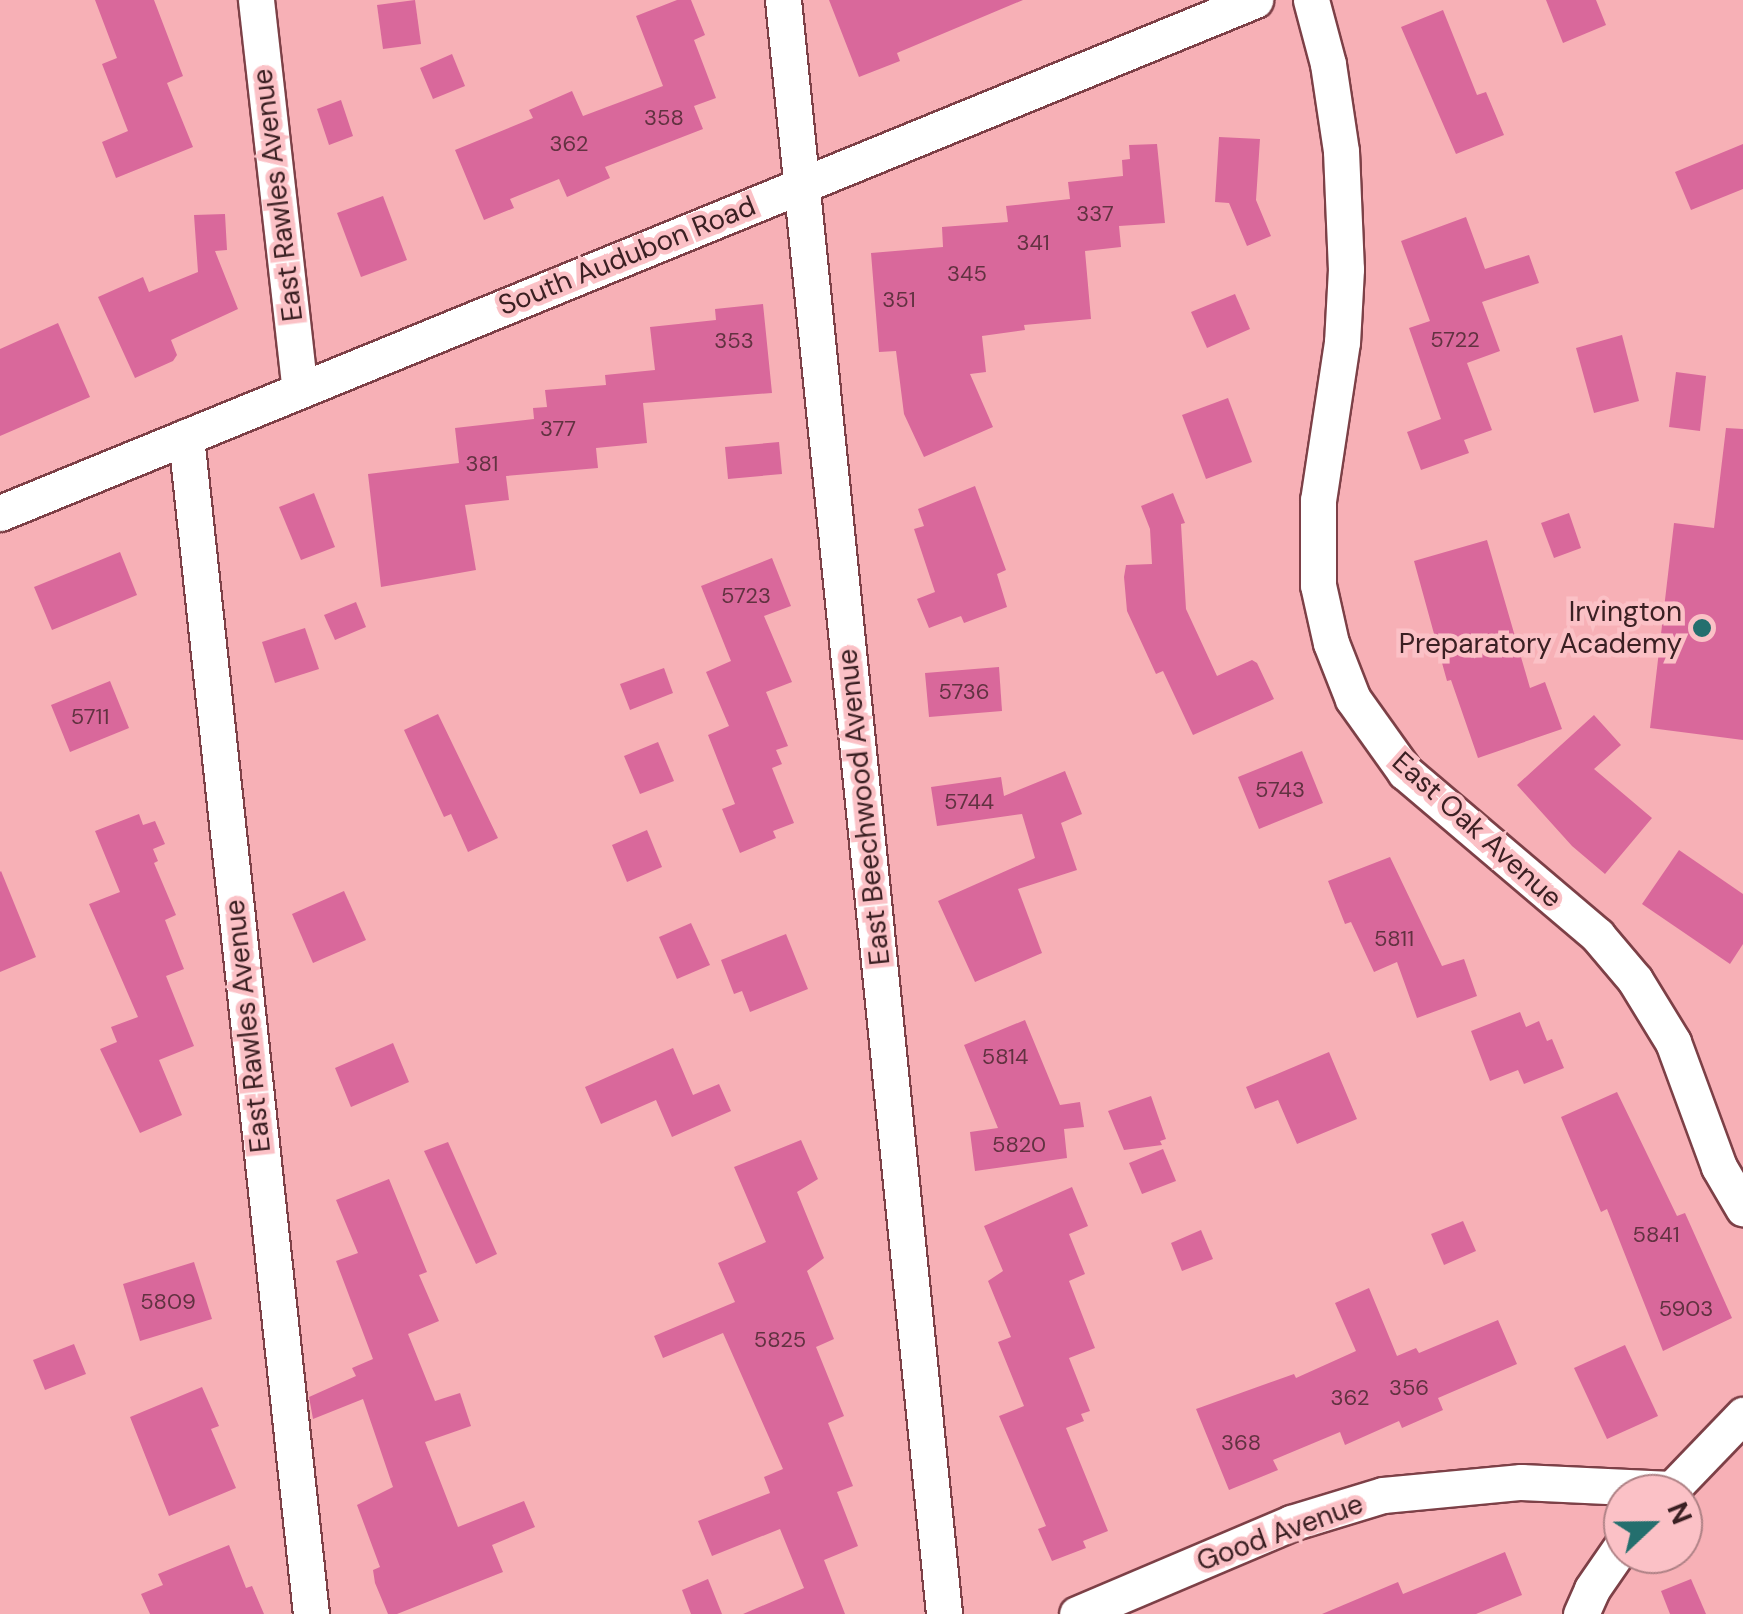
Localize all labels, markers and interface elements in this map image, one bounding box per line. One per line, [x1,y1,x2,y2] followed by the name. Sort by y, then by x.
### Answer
[246,67,310,323] street label: East Rawles Avenue
[644,105,684,131] house number: 358
[550,131,588,157] house number: 362
[494,189,760,323] street label: South Audubon Road
[1076,201,1114,227] house number: 337
[1016,230,1050,256] house number: 341
[947,261,987,287] house number: 345
[882,287,916,313] house number: 351
[1430,327,1480,353] house number: 5722
[714,328,754,354] house number: 353
[540,416,576,442] house number: 377
[466,451,498,477] house number: 381
[721,583,771,609] house number: 5723
[1399,595,1682,661] place label: Irvington Preparatory Academy
[1691,617,1713,639] marker: Irvington Preparatory Academy
[831,647,897,967] street label: East Beechwood Avenue
[938,679,990,705] house number: 5736
[71,704,109,730] house number: 5711
[1385,745,1569,915] street label: East Oak Avenue
[1255,777,1305,803] house number: 5743
[944,789,994,815] house number: 5744
[218,898,278,1154] street label: East Rawles Avenue
[1374,926,1414,952] house number: 5811
[982,1044,1028,1070] house number: 5814
[992,1132,1046,1158] house number: 5820
[1632,1222,1680,1248] house number: 5841
[140,1289,196,1315] house number: 5809
[1659,1296,1713,1322] house number: 5903
[754,1327,806,1353] house number: 5825
[1389,1375,1429,1401] house number: 356
[1331,1385,1369,1411] house number: 362
[1221,1430,1261,1456] house number: 368
[1603,1474,1703,1574] north arrow
[1192,1487,1368,1579] street label: Good Avenue
[1658,1497,1700,1530] text: N

